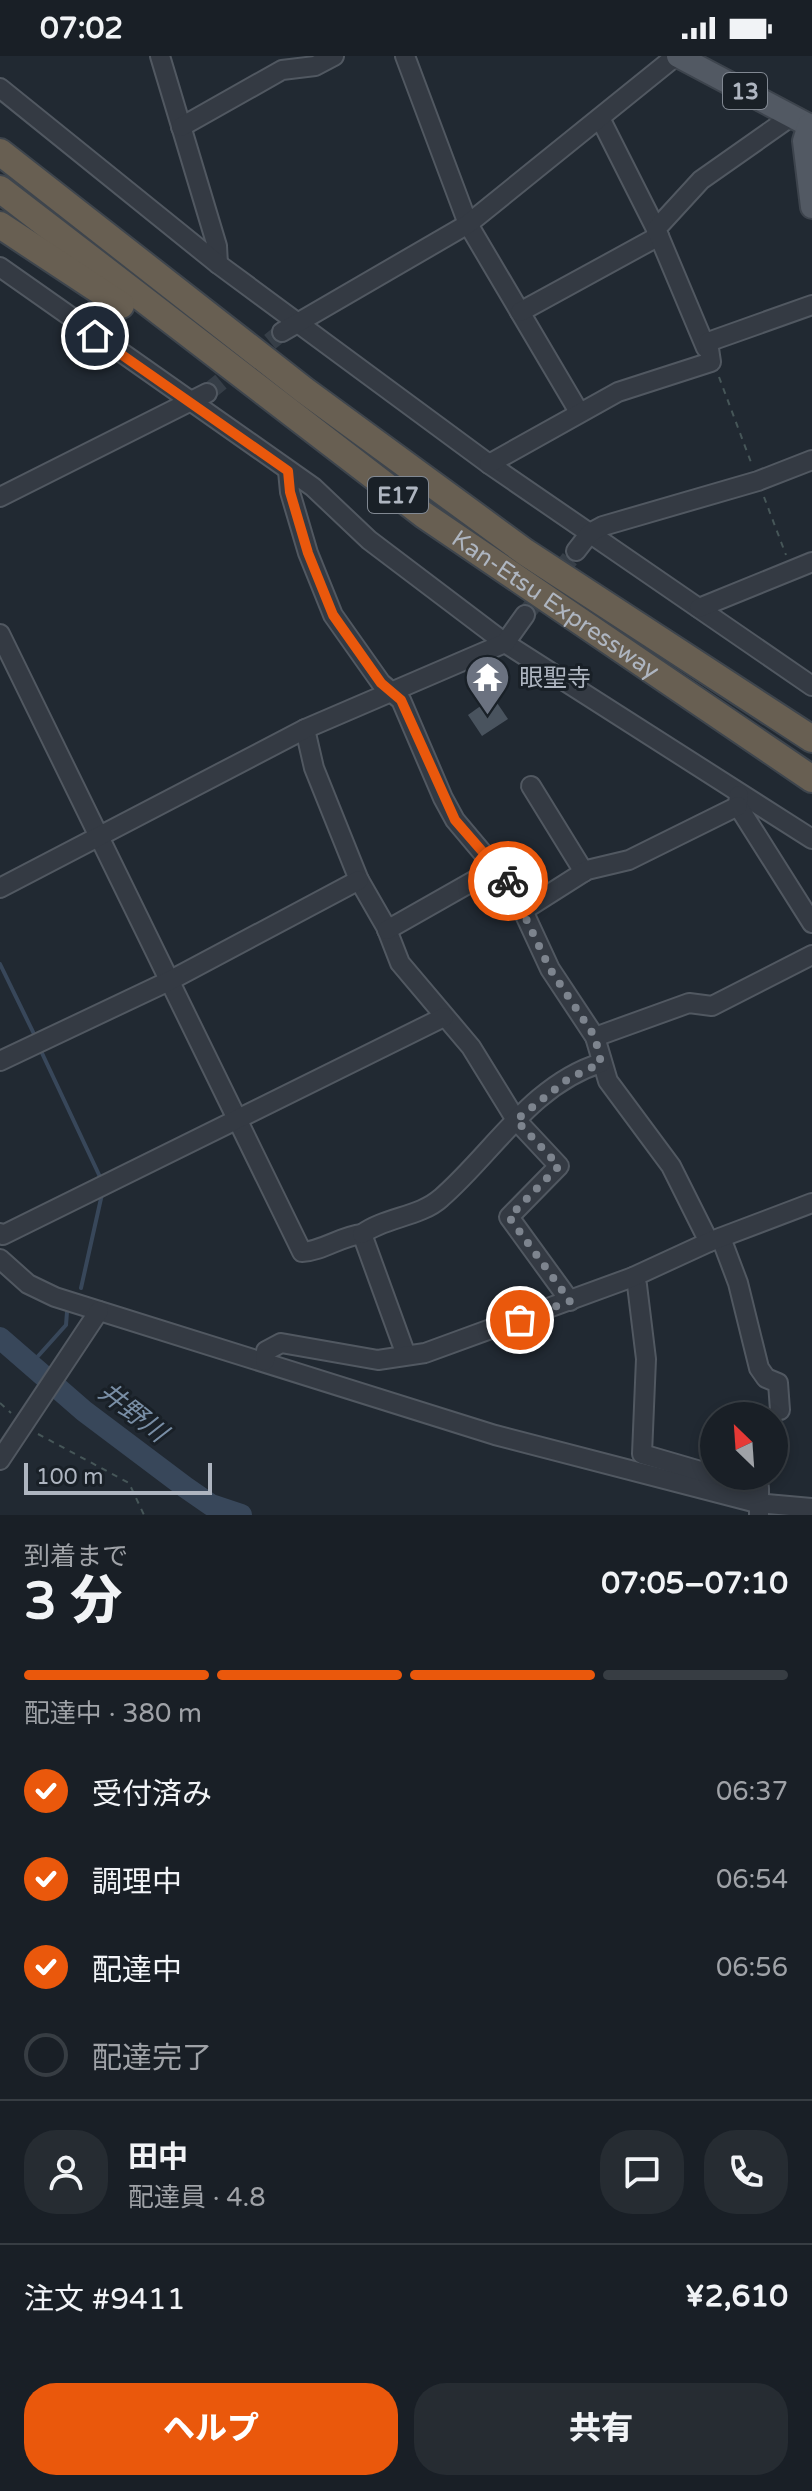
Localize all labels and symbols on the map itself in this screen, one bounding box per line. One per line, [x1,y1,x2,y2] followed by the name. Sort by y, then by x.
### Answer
[723,73,767,109] road number: 13
[61,302,129,370] pin
[368,477,428,513] road number: E17
[446,524,665,686] street label: Kan-Etsu Expressway
[464,654,512,717] temple icon: 眼聖寺
[519,664,591,693] place label: 眼聖寺
[468,841,548,921] courier
[486,1286,554,1354] pin
[92,1376,175,1450] water label: 井野川
[700,1402,788,1490] north arrow
[24,1459,212,1495] scale bar

